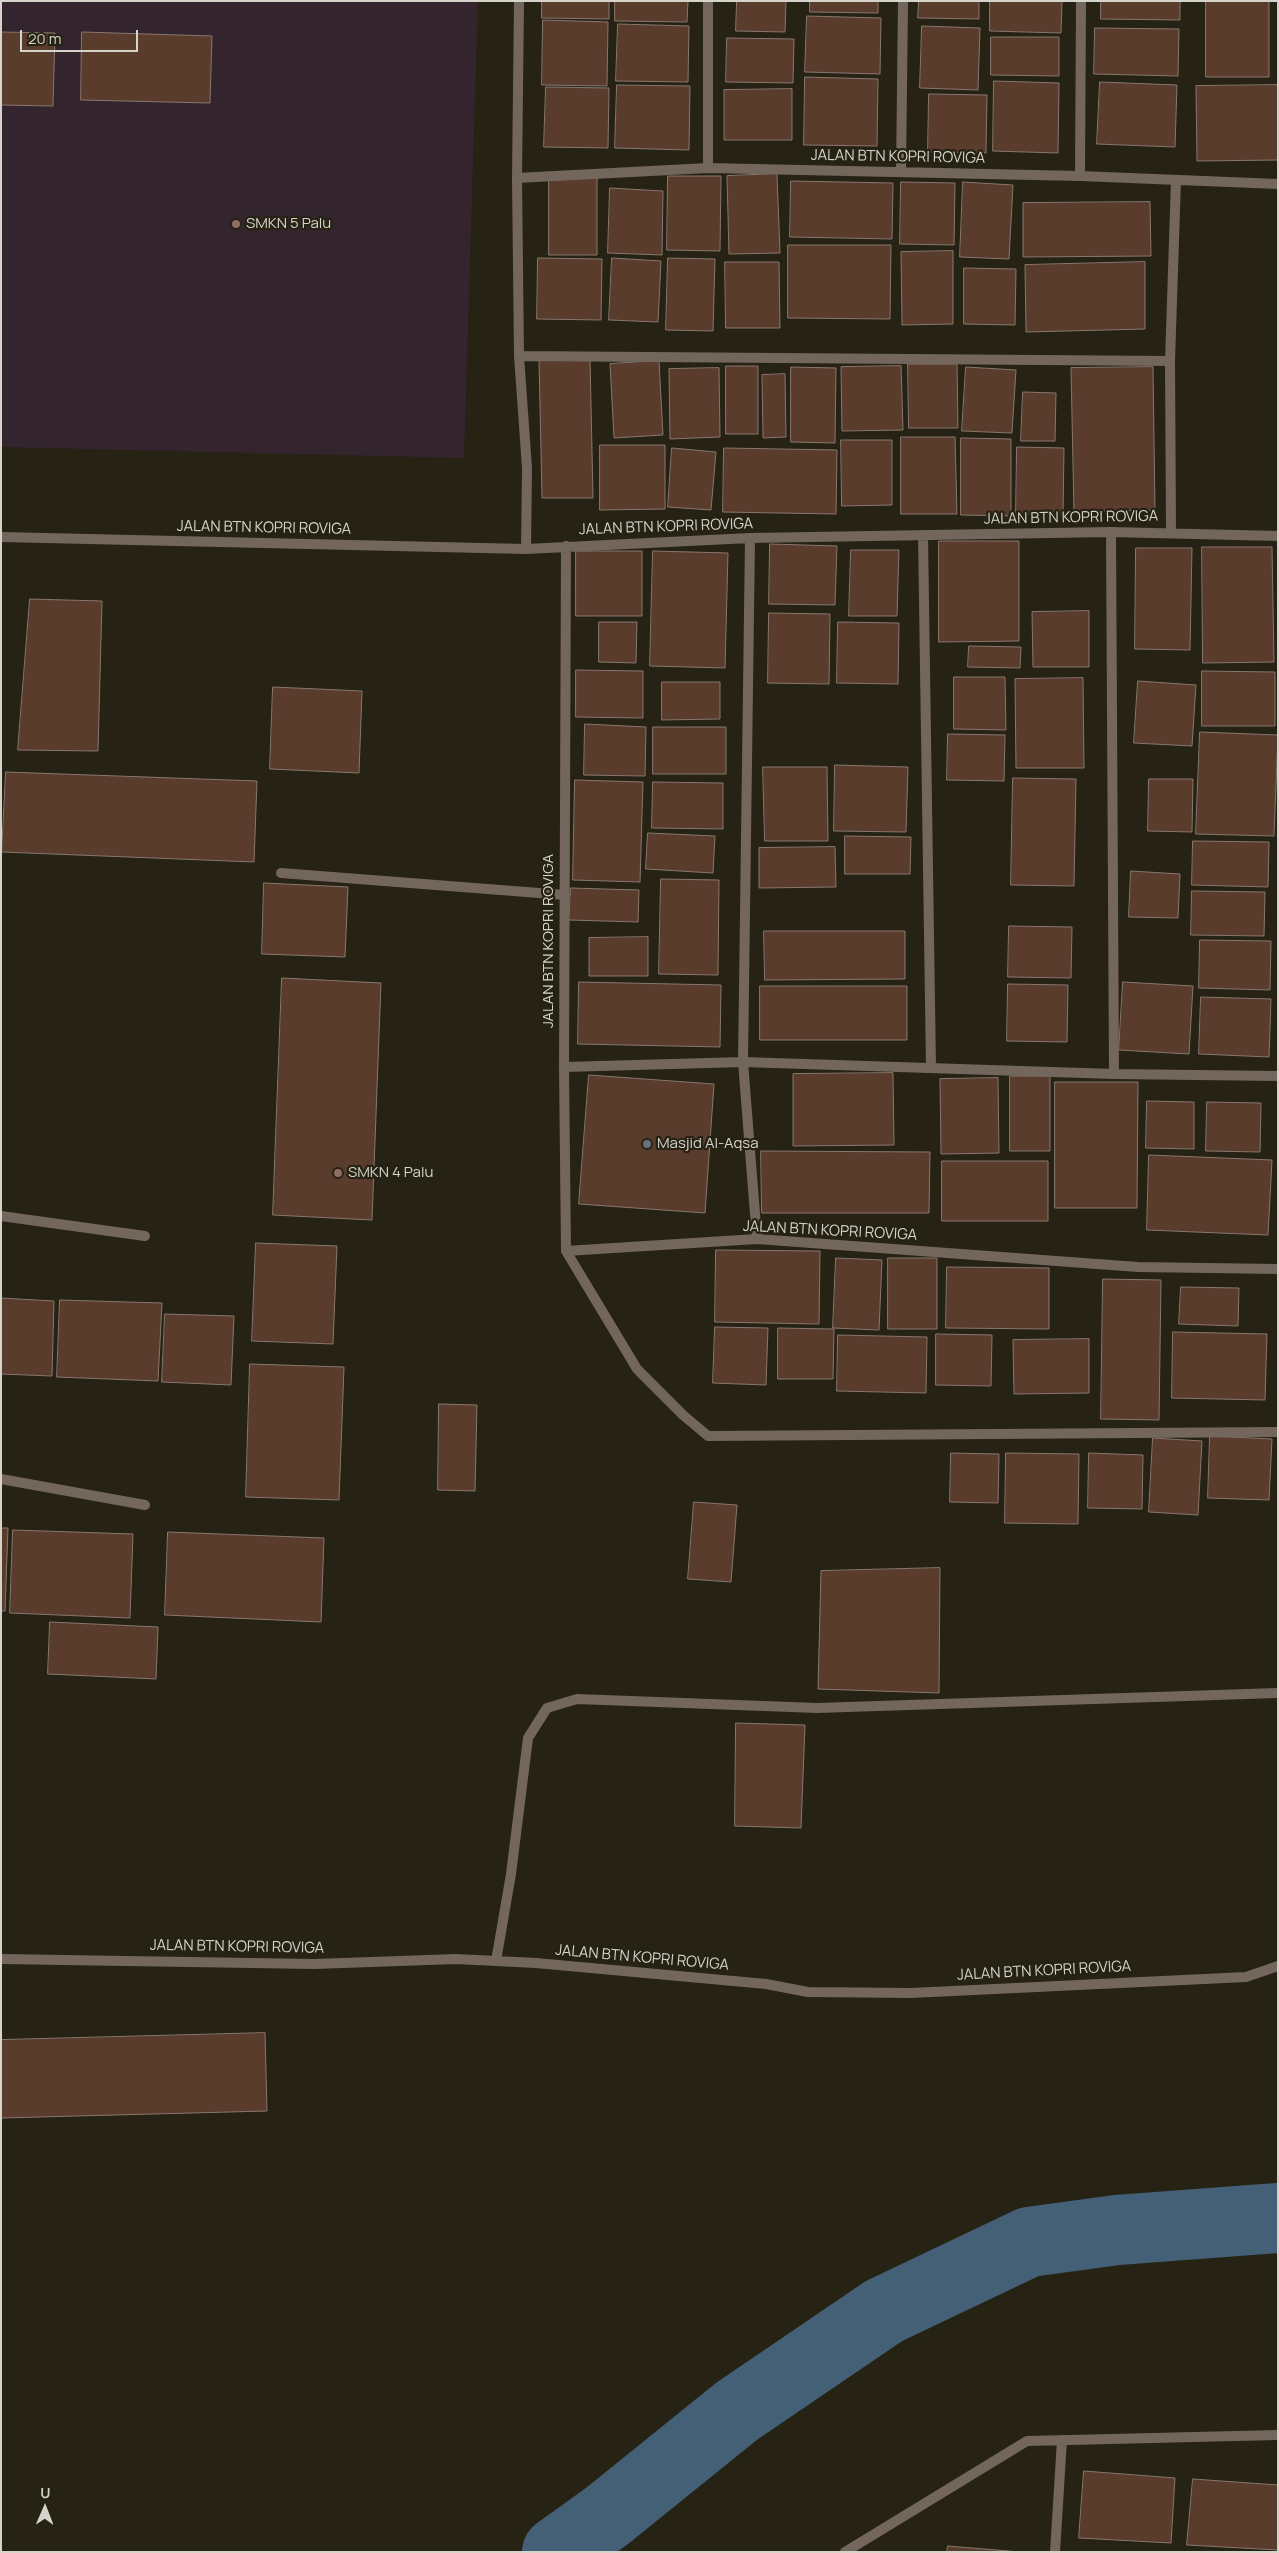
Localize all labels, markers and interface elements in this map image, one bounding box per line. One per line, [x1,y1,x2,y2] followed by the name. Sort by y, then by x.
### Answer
[22,20,140,52] scale bar
[28,28,61,49] text: 20 m
[811,146,985,168] street label: JALAN BTN KOPRI ROVIGA
[246,215,331,233] place label: SMKN 5 Palu
[230,218,242,230] marker: SMKN 5 Palu
[984,507,1158,529] street label: JALAN BTN KOPRI ROVIGA
[579,515,753,539] street label: JALAN BTN KOPRI ROVIGA
[177,517,351,539] street label: JALAN BTN KOPRI ROVIGA
[540,854,558,1028] street label: JALAN BTN KOPRI ROVIGA
[657,1135,759,1153] place label: Masjid Al-Aqsa
[641,1138,653,1150] marker: Masjid Al-Aqsa
[348,1164,433,1182] place label: SMKN 4 Palu
[332,1167,344,1179] marker: SMKN 4 Palu
[743,1217,917,1245] street label: JALAN BTN KOPRI ROVIGA
[150,1936,324,1958] street label: JALAN BTN KOPRI ROVIGA
[554,1941,730,1975] street label: JALAN BTN KOPRI ROVIGA
[957,1957,1131,1985] street label: JALAN BTN KOPRI ROVIGA
[20,2483,70,2533] north arrow
[40,2483,50,2502] text: U

